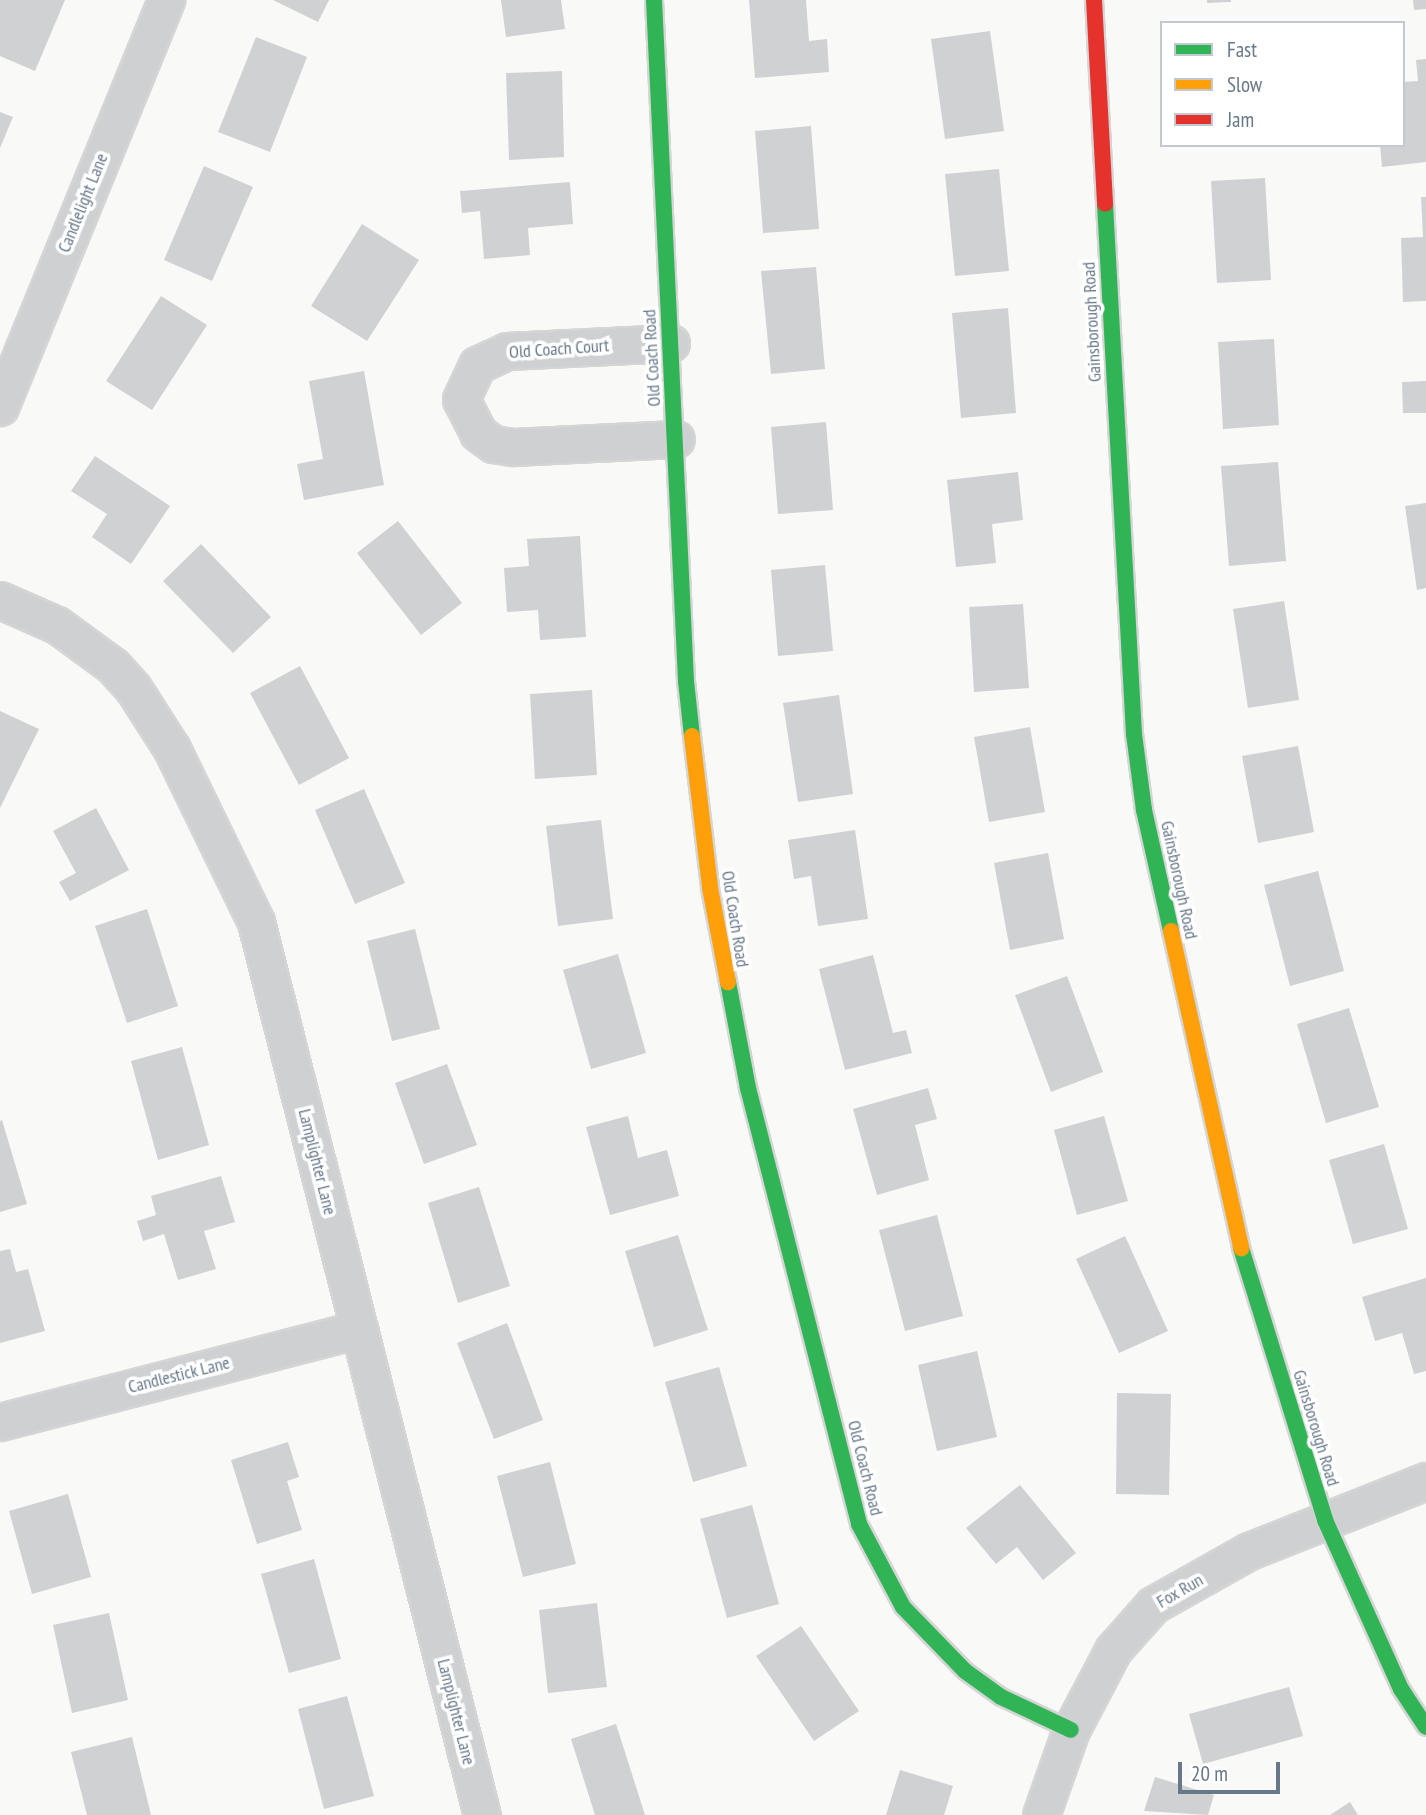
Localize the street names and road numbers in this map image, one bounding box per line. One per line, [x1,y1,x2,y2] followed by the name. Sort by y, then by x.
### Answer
[53,150,113,256] street label: Candlelight Lane
[1078,261,1106,383] street label: Gainsborough Road
[639,309,665,407] street label: Old Coach Road
[508,335,610,363] street label: Old Coach Court
[1156,819,1202,941] street label: Gainsborough Road
[717,869,753,969] street label: Old Coach Road
[293,1107,341,1217] street label: Lamplighter Lane
[126,1352,232,1398] street label: Candlestick Lane
[1288,1367,1344,1489] street label: Gainsborough Road
[843,1418,887,1518] street label: Old Coach Road
[1153,1569,1207,1613] street label: Fox Run
[432,1657,480,1767] street label: Lamplighter Lane

